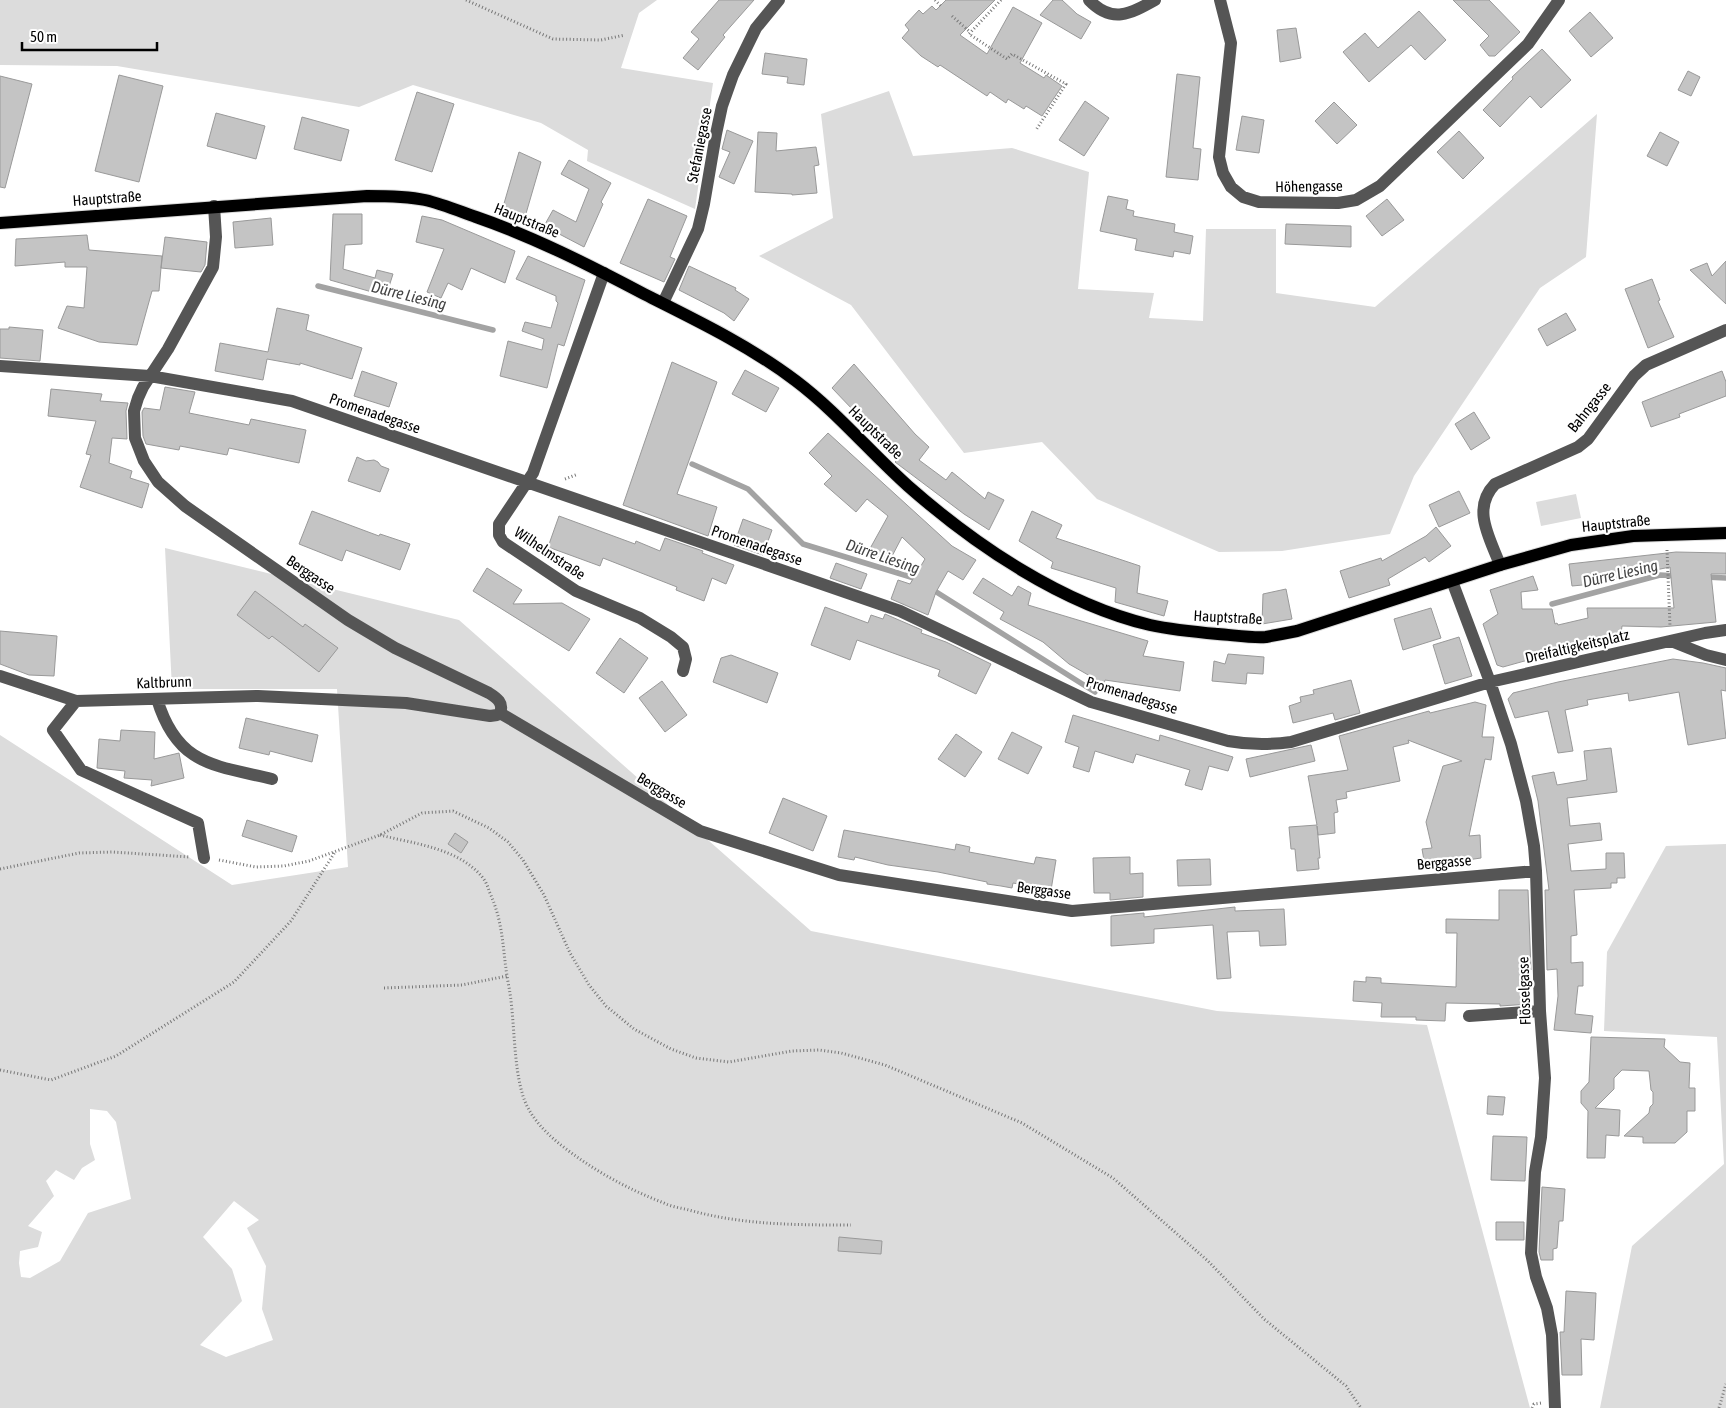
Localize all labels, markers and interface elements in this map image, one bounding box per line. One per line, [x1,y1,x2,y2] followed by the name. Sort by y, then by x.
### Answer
[22,20,158,52] scale bar
[30,28,57,45] text: 50 m
[683,106,715,184] street label: Stefaniegasse
[1275,177,1343,195] street label: Höhengasse
[72,187,142,209] street label: Hauptstraße
[492,199,562,241] street label: Hauptstraße
[369,277,448,314] water label: Dürre Liesing
[1564,379,1614,435] street label: Bahngasse
[327,389,423,437] street label: Promenadegasse
[845,402,907,462] street label: Hauptstraße
[1581,511,1651,535] street label: Hauptstraße
[709,521,805,569] street label: Promenadegasse
[511,523,589,583] street label: Wilhelmstraße
[843,535,922,578] water label: Dürre Liesing
[284,552,339,596] street label: Berggasse
[1581,556,1660,591] water label: Dürre Liesing
[1193,607,1263,627] street label: Hauptstraße
[1523,626,1631,666] street label: Dreifaltigkeitsplatz
[136,673,192,691] street label: Kaltbrunn
[1084,673,1180,717] street label: Promenadegasse
[634,769,690,811] street label: Berggasse
[1416,851,1472,873] street label: Berggasse
[1016,878,1072,902] street label: Berggasse
[1514,956,1534,1026] street label: Flösselgasse

